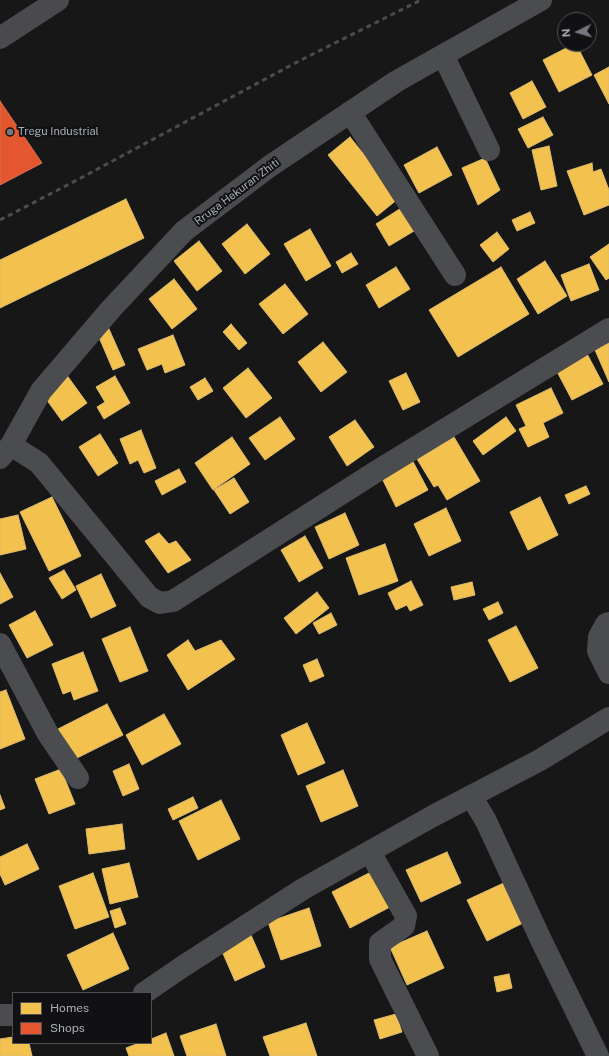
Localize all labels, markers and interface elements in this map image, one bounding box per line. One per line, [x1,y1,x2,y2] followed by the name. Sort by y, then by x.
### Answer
[557,12,597,52] north arrow
[560,28,572,38] text: N
[18,125,99,139] place label: Tregu Industrial
[5,127,15,137] marker: Tregu Industrial
[192,156,282,228] street label: Rruga Hekuran Zhiti
[12,992,152,1044] legend
[50,1001,89,1015] text: Homes
[50,1021,85,1035] text: Shops

